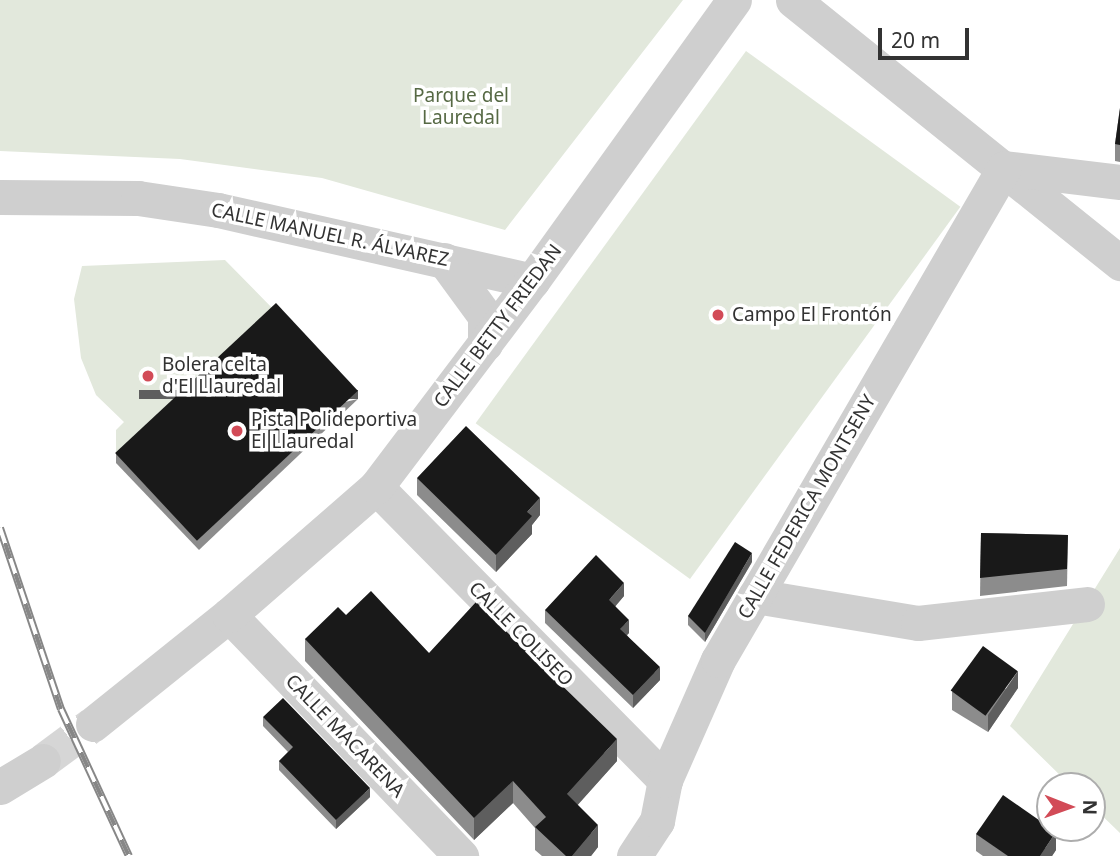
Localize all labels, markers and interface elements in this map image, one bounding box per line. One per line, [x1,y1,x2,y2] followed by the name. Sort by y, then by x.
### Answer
[882,14,973,58] scale bar
[891,26,940,54] text: 20 m
[413,85,509,129] park label: Parque del Lauredal
[209,199,451,271] street label: CALLE MANUEL R. ÁLVAREZ
[429,240,567,412] street label: CALLE BETTY FRIEDAN
[732,304,892,326] place label: Campo El Frontón
[710,307,726,323] marker: Campo El Frontón
[162,354,281,398] place label: Bolera celta d'El Llauredal
[140,368,156,384] marker: Bolera celta d'El Llauredal
[733,391,881,623] street label: CALLE FEDERICA MONTSENY
[251,409,417,453] place label: Pista Polideportiva El Llauredal
[229,423,245,439] marker: Pista Polideportiva El Llauredal
[464,577,578,691] street label: CALLE COLISEO
[281,670,409,802] street label: CALLE MACARENA
[1036,772,1106,842] north arrow
[1077,799,1103,815] text: N

